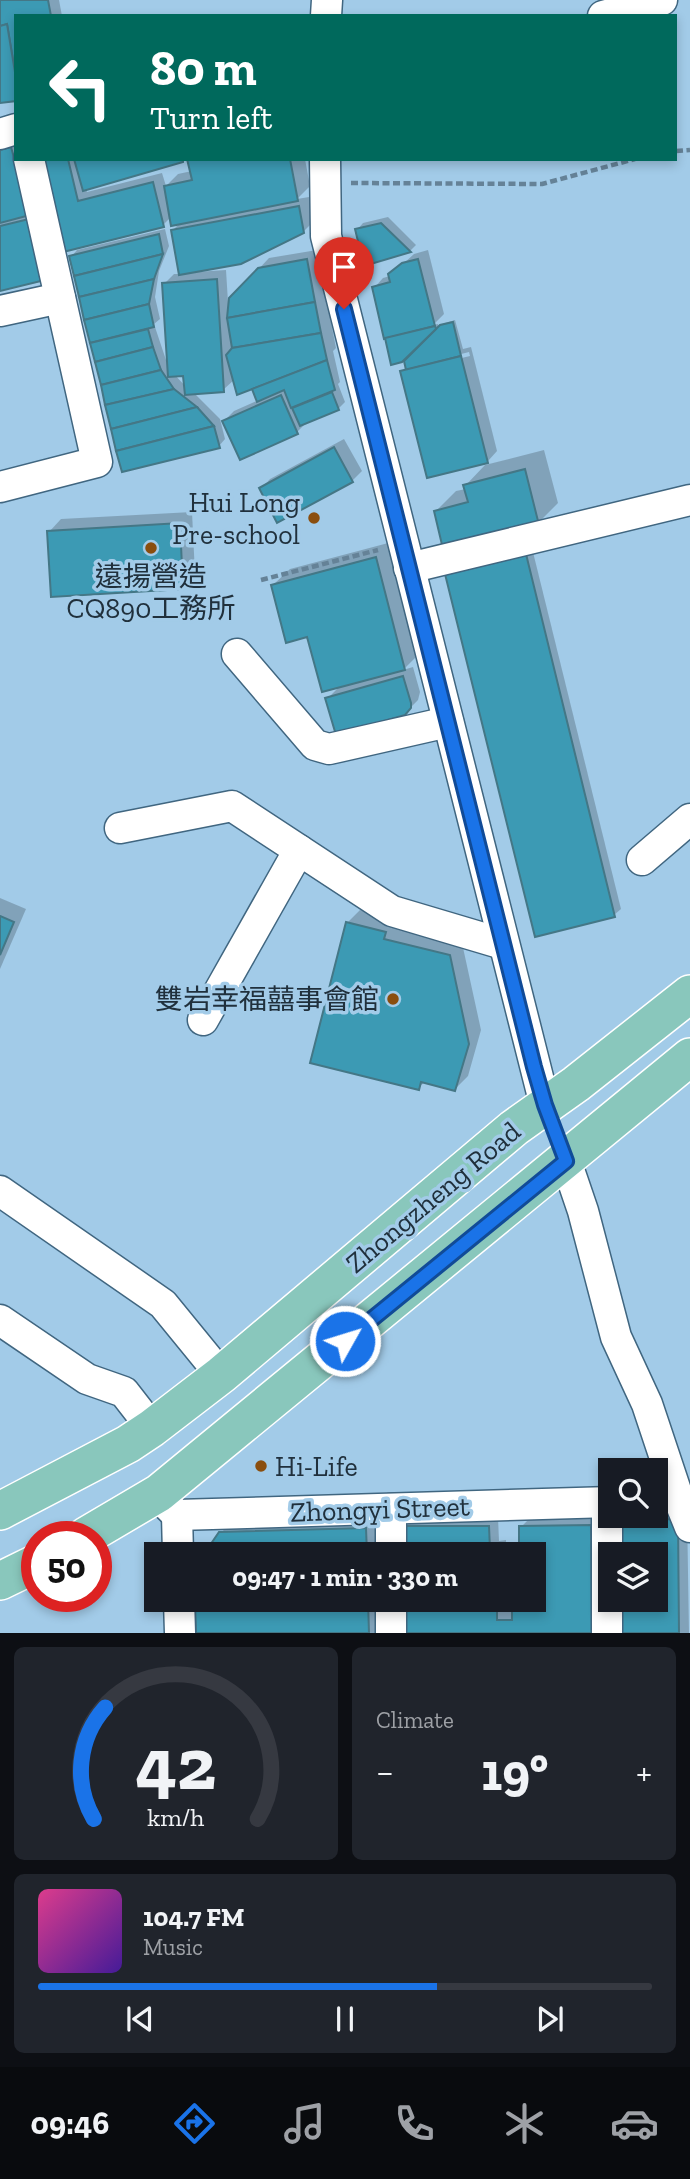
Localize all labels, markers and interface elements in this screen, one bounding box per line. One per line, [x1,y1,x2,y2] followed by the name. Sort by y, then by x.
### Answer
[150,39,257,98] text: 80 m
[35,42,126,133] icon: left
[150,99,272,137] text: Turn left
[314,237,374,309] pin
[325,248,363,286] icon: arrive
[172,486,300,551] place label: Hui Long Pre-school
[306,510,322,526] marker: Hui Long Pre-school
[143,540,159,556] marker: 遠揚營造 CQ890工務所
[67,560,235,625] place label: 遠揚營造 CQ890工務所
[155,983,379,1016] place label: 雙岩幸福囍事會館
[385,991,401,1007] marker: 雙岩幸福囍事會館
[339,1114,527,1280] street label: Zhongzheng Road
[308,1304,382,1378] position arrow
[275,1450,358,1483] place label: Hi-Life
[253,1458,269,1474] marker: Hi-Life
[598,1458,668,1612] map controls
[598,1458,668,1528] button: search
[290,1489,471,1529] street label: Zhongyi Street
[21,1521,112,1612] speed limit sign: 50
[598,1542,668,1612] button: layers
[232,1561,458,1593] text: 09:47 · 1 min · 330 m
[376,1706,454,1734] text: Climate
[136,1721,216,1809] text: 42
[481,1741,548,1803] text: 19°
[376,1749,394,1795] text: −
[636,1749,652,1795] text: +
[147,1802,205,1832] text: km/h
[143,1901,244,1933] text: 104.7 FM
[143,1933,203,1961] text: Music
[121,2000,159,2038] icon: previous
[326,2000,364,2038] icon: pause
[531,2000,569,2038] icon: next
[170,2099,219,2148] icon: directions
[280,2099,329,2148] icon: music
[390,2099,439,2148] icon: phone
[500,2099,549,2148] icon: climate
[610,2099,659,2148] icon: car
[31,2104,109,2142] text: 09:46

